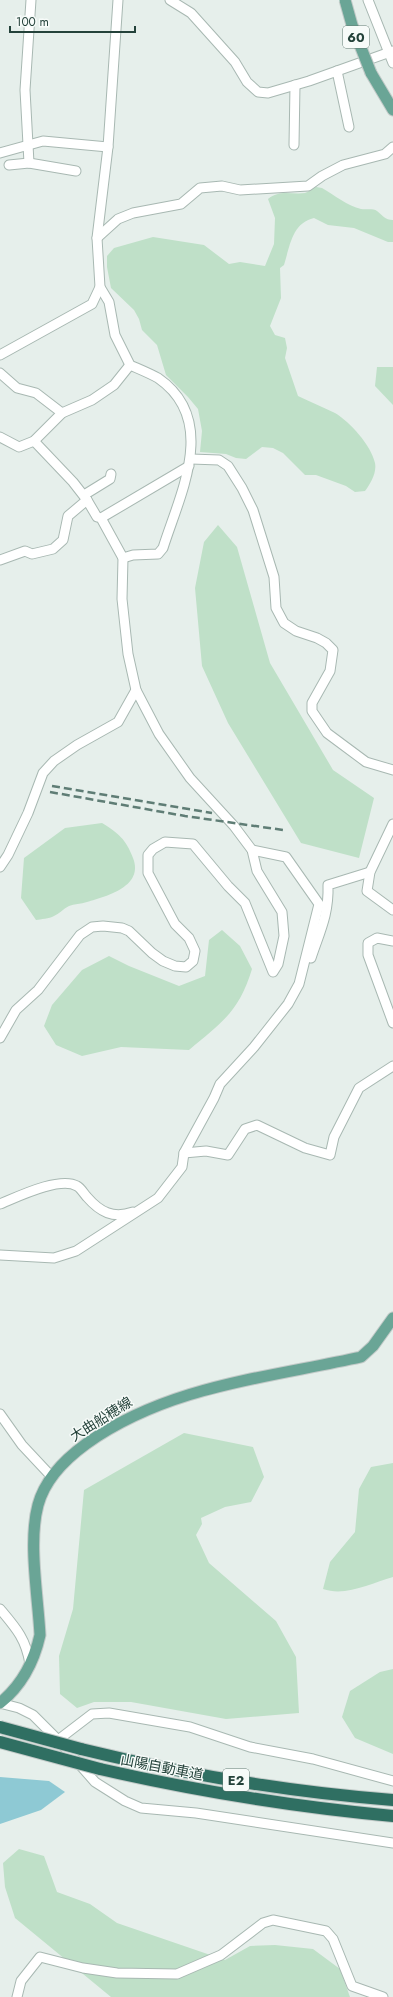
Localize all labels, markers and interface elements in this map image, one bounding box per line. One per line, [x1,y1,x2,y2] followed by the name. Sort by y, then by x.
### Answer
[10,8,135,34] scale bar
[16,13,49,31] text: 100 m
[343,26,369,48] road number: 60
[66,1392,136,1446] street label: 大曲船穂線
[119,1749,205,1785] street label: 山陽自動車道
[223,1769,249,1791] road number: E2

